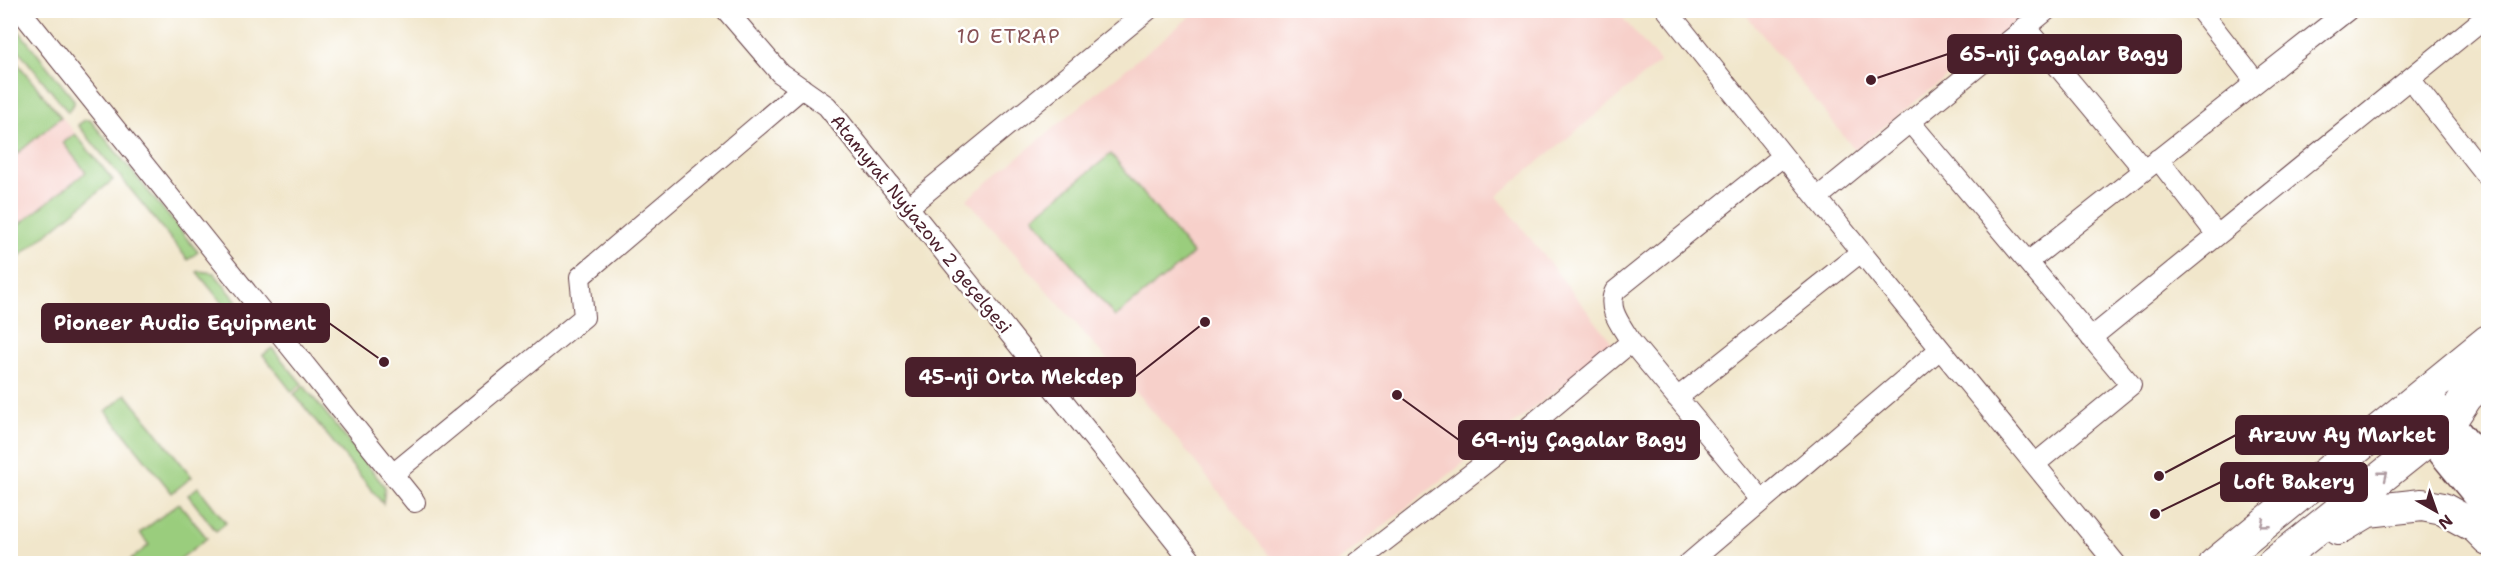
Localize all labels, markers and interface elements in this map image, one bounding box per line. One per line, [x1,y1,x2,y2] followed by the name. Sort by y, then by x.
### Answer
[957,23,1061,49] district label: 10 ETRAP
[1948,35,2181,73] callout: 65-nji Çagalar Bagy
[1960,41,2168,67] text: 65-nji Çagalar Bagy
[825,109,1017,339] street label: Atamyrat Nyýazow 2 geçelgesi
[42,304,329,342] callout: Pioneer Audio Equipment
[54,310,317,336] text: Pioneer Audio Equipment
[906,358,1135,396] callout: 45-nji Orta Mekdep
[918,364,1124,390] text: 45-nji Orta Mekdep
[2236,416,2448,454] callout: Arzuw Ay Market
[1459,421,1699,459] callout: 69-njy Çagalar Bagy
[2248,422,2436,448] text: Arzuw Ay Market
[1471,427,1687,453] text: 69-njy Çagalar Bagy
[2221,463,2367,501] callout: Loft Bakery
[2233,469,2355,495] text: Loft Bakery
[2378,471,2389,482] one-way arrow
[2406,481,2466,541] north arrow
[2434,510,2457,534] text: N
[2260,516,2271,527] one-way arrow

